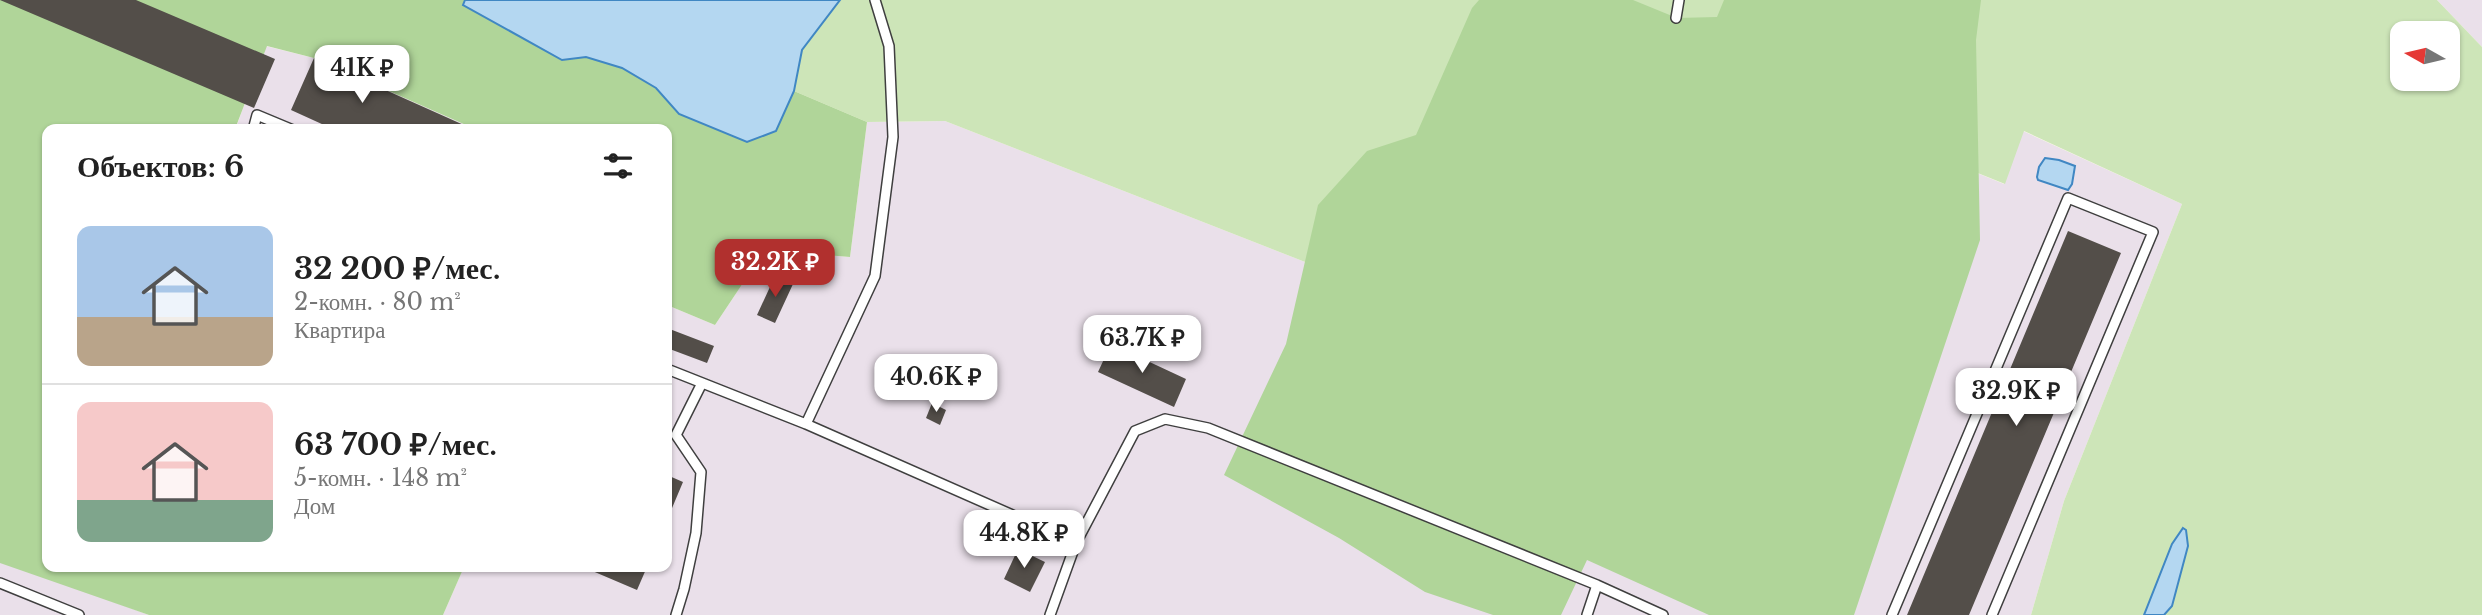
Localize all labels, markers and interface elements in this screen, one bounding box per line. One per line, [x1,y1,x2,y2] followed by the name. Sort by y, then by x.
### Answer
[2390,21,2460,91] north arrow
[2390,21,2460,91] map controls
[313,46,411,105] pin: 41K ₽
[330,54,394,82] text: 41K ₽
[599,147,637,185] icon: filters
[77,148,244,185] text: Объектов: 6
[710,240,840,299] pin: 32.2K ₽
[731,248,819,276] text: 32.2K ₽
[294,250,500,287] text: 32 200 ₽/мес.
[133,254,217,338] icon: home
[294,288,461,316] text: 2-комн. · 80 m²
[294,316,385,344] text: Квартира
[1077,316,1207,375] pin: 63.7K ₽
[1099,324,1185,352] text: 63.7K ₽
[871,354,1001,414] pin: 40.6K ₽
[890,363,982,391] text: 40.6K ₽
[1951,368,2081,428] pin: 32.9K ₽
[1972,377,2061,405] text: 32.9K ₽
[294,426,497,463] text: 63 700 ₽/мес.
[133,430,217,514] icon: home
[294,464,467,492] text: 5-комн. · 148 m²
[294,492,335,520] text: Дом
[959,510,1089,570] pin: 44.8K ₽
[979,519,1069,547] text: 44.8K ₽

